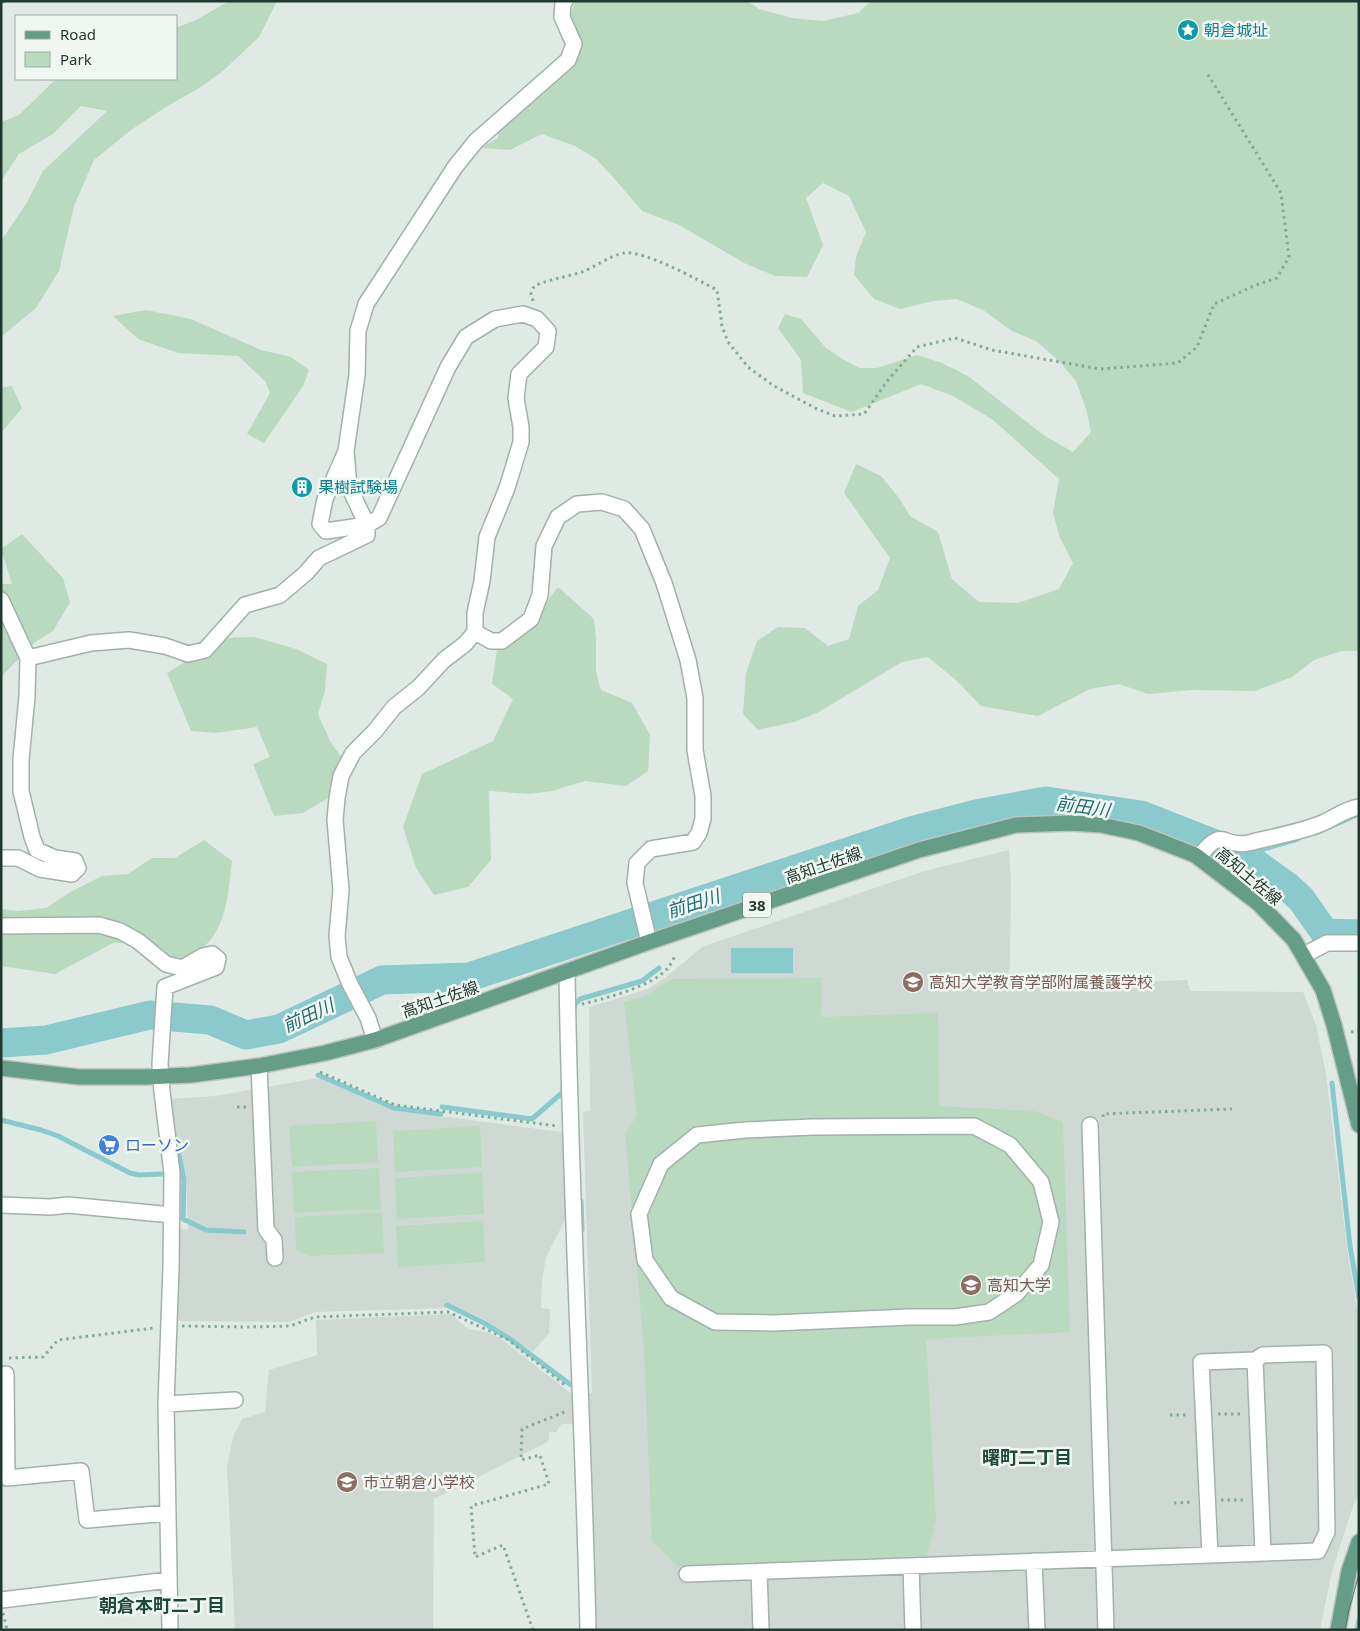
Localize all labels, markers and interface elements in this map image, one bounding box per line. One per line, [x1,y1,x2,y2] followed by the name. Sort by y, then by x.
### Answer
[15,15,178,80] legend
[1176,18,1200,42] place icon: 朝倉城址
[1204,19,1268,41] place label: 朝倉城址
[60,24,96,44] text: Road
[60,49,92,69] text: Park
[290,475,314,499] building icon: 果樹試験場
[318,476,398,498] place label: 果樹試験場
[1055,790,1113,822] water label: 前田川
[782,842,864,888] street label: 高知土佐線
[1211,842,1287,910] street label: 高知土佐線
[664,883,724,923] water label: 前田川
[743,892,771,918] road number: 38
[901,970,925,994] school or university icon: 高知大学教育学部附属養護学校
[929,971,1153,993] place label: 高知大学教育学部附属養護学校
[399,976,481,1022] street label: 高知土佐線
[278,992,339,1037] water label: 前田川
[97,1133,121,1157] supermarket icon: ローソン
[125,1134,189,1156] place label: ローソン
[959,1273,983,1297] school or university icon: 高知大学
[987,1274,1051,1296] place label: 高知大学
[982,1445,1072,1469] district label: 曙町二丁目
[335,1470,359,1494] school or university icon: 市立朝倉小学校
[363,1471,475,1493] place label: 市立朝倉小学校
[99,1593,225,1617] district label: 朝倉本町二丁目

